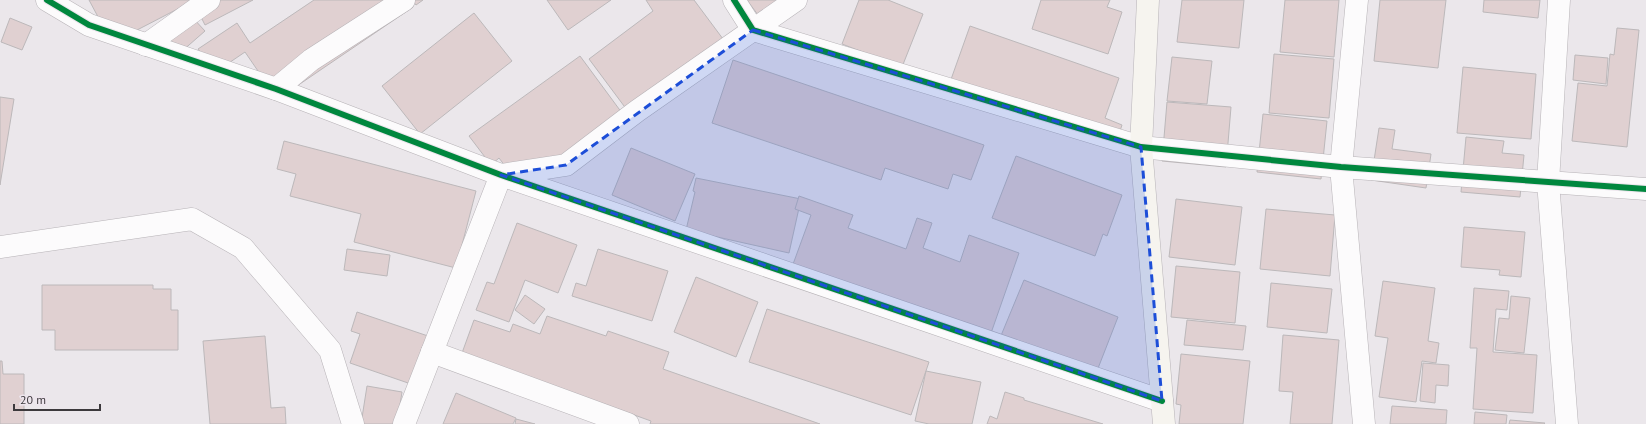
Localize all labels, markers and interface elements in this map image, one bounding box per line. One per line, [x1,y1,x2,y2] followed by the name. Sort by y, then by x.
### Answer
[14,386,100,412] scale bar
[20,392,46,407] text: 20 m

